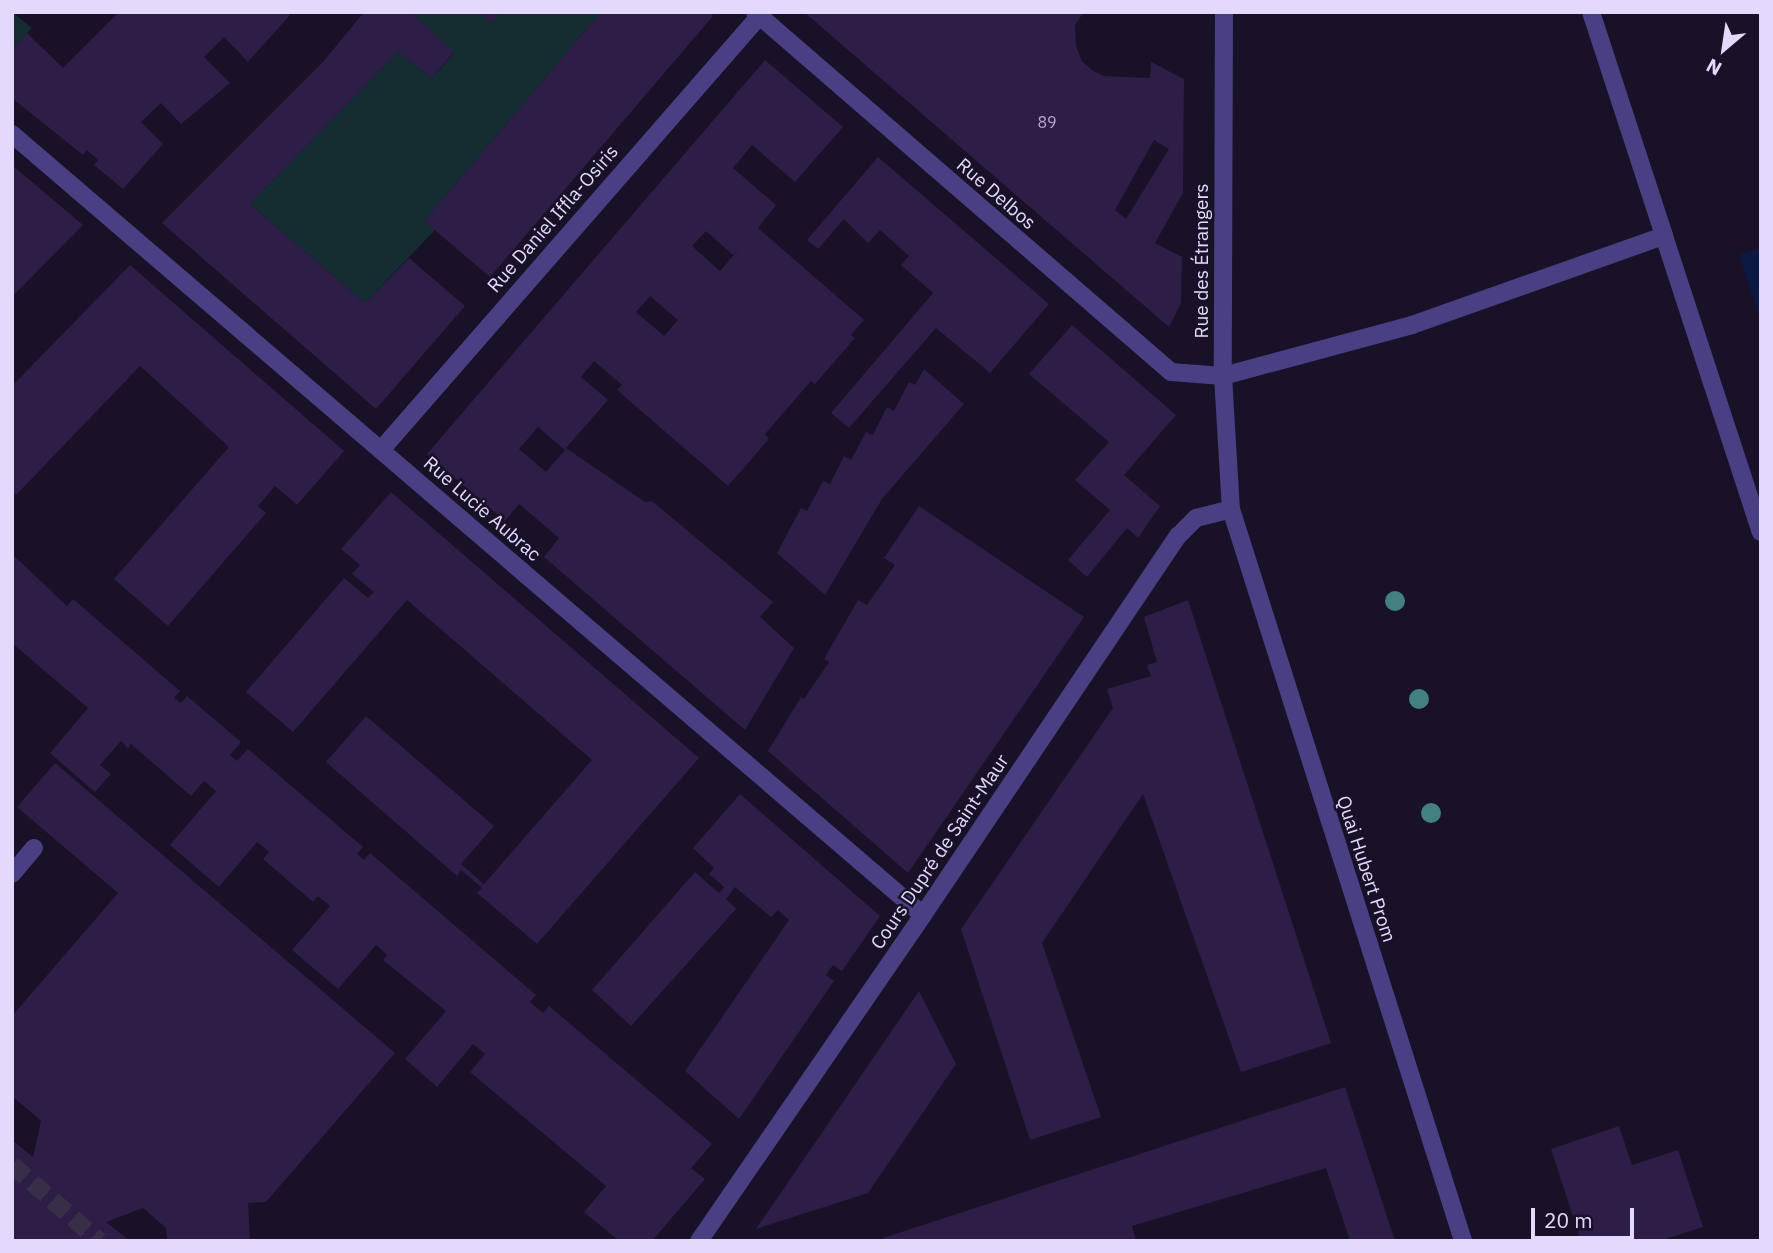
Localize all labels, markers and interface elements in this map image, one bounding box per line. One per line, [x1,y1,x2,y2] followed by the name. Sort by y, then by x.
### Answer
[1689,14,1759,84] north arrow
[1702,54,1726,81] text: N
[1037,112,1057,132] house number: 89
[483,141,623,297] street label: Rue Daniel Iffla-Osiris
[952,154,1040,234] street label: Rue Delbos
[1191,183,1213,339] street label: Rue des Étrangers
[419,452,545,566] street label: Rue Lucie Aubrac
[866,750,1014,954] street label: Cours Dupré de Saint-Maur
[1332,793,1400,945] street label: Quai Hubert Prom
[1535,1194,1638,1238] scale bar
[1544,1206,1593,1234] text: 20 m

